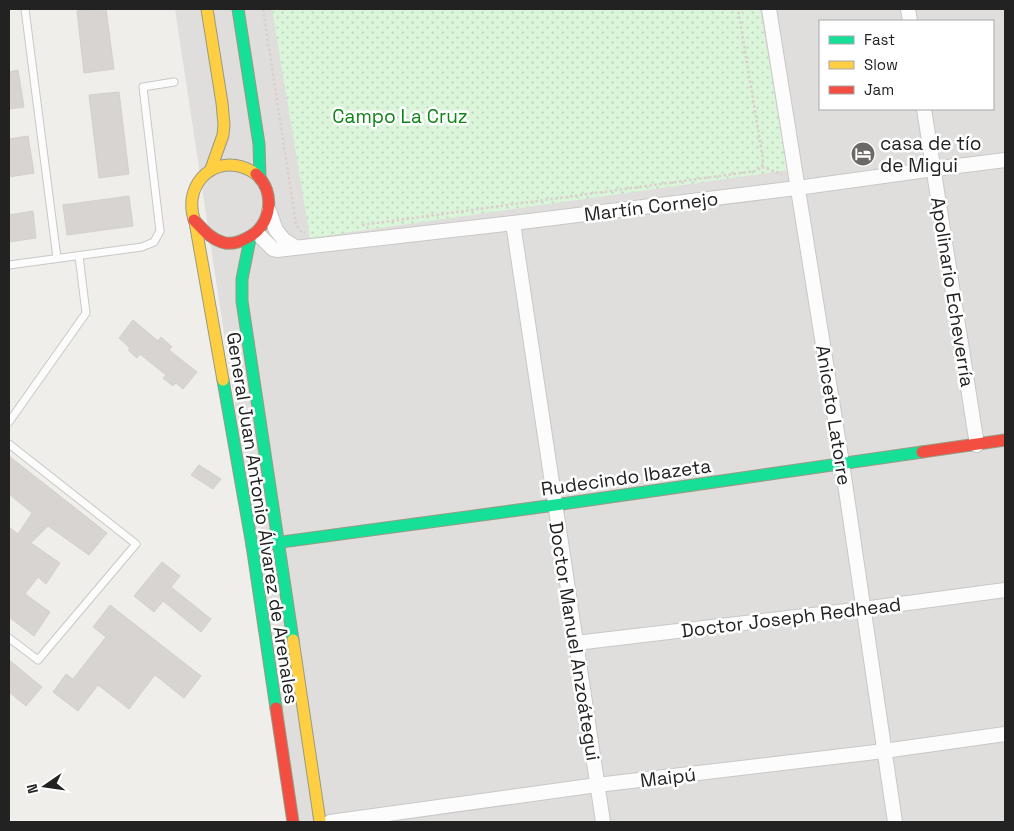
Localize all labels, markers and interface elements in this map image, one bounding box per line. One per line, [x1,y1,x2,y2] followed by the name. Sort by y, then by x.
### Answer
[819,20,994,110] legend
[864,30,895,49] text: Fast
[864,55,898,74] text: Slow
[864,80,894,99] text: Jam
[332,104,468,129] park label: Campo La Cruz
[880,131,981,178] place label: casa de tío de Migui
[850,141,876,167] hotel icon: casa de tío de Migui
[583,186,720,227] street label: Martín Cornejo
[925,195,980,389] street label: Apolinario Echeverría
[221,330,304,706] street label: General Juan Antonio Álvarez de Arenales
[810,343,857,487] street label: Aniceto Latorre
[539,453,713,502] street label: Rudecindo Ibazeta
[543,520,606,762] street label: Doctor Manuel Anzoátegui
[680,592,902,643] street label: Doctor Joseph Redhead
[20,761,70,811] north arrow
[639,762,697,793] street label: Maipú
[23,782,42,796] text: N

